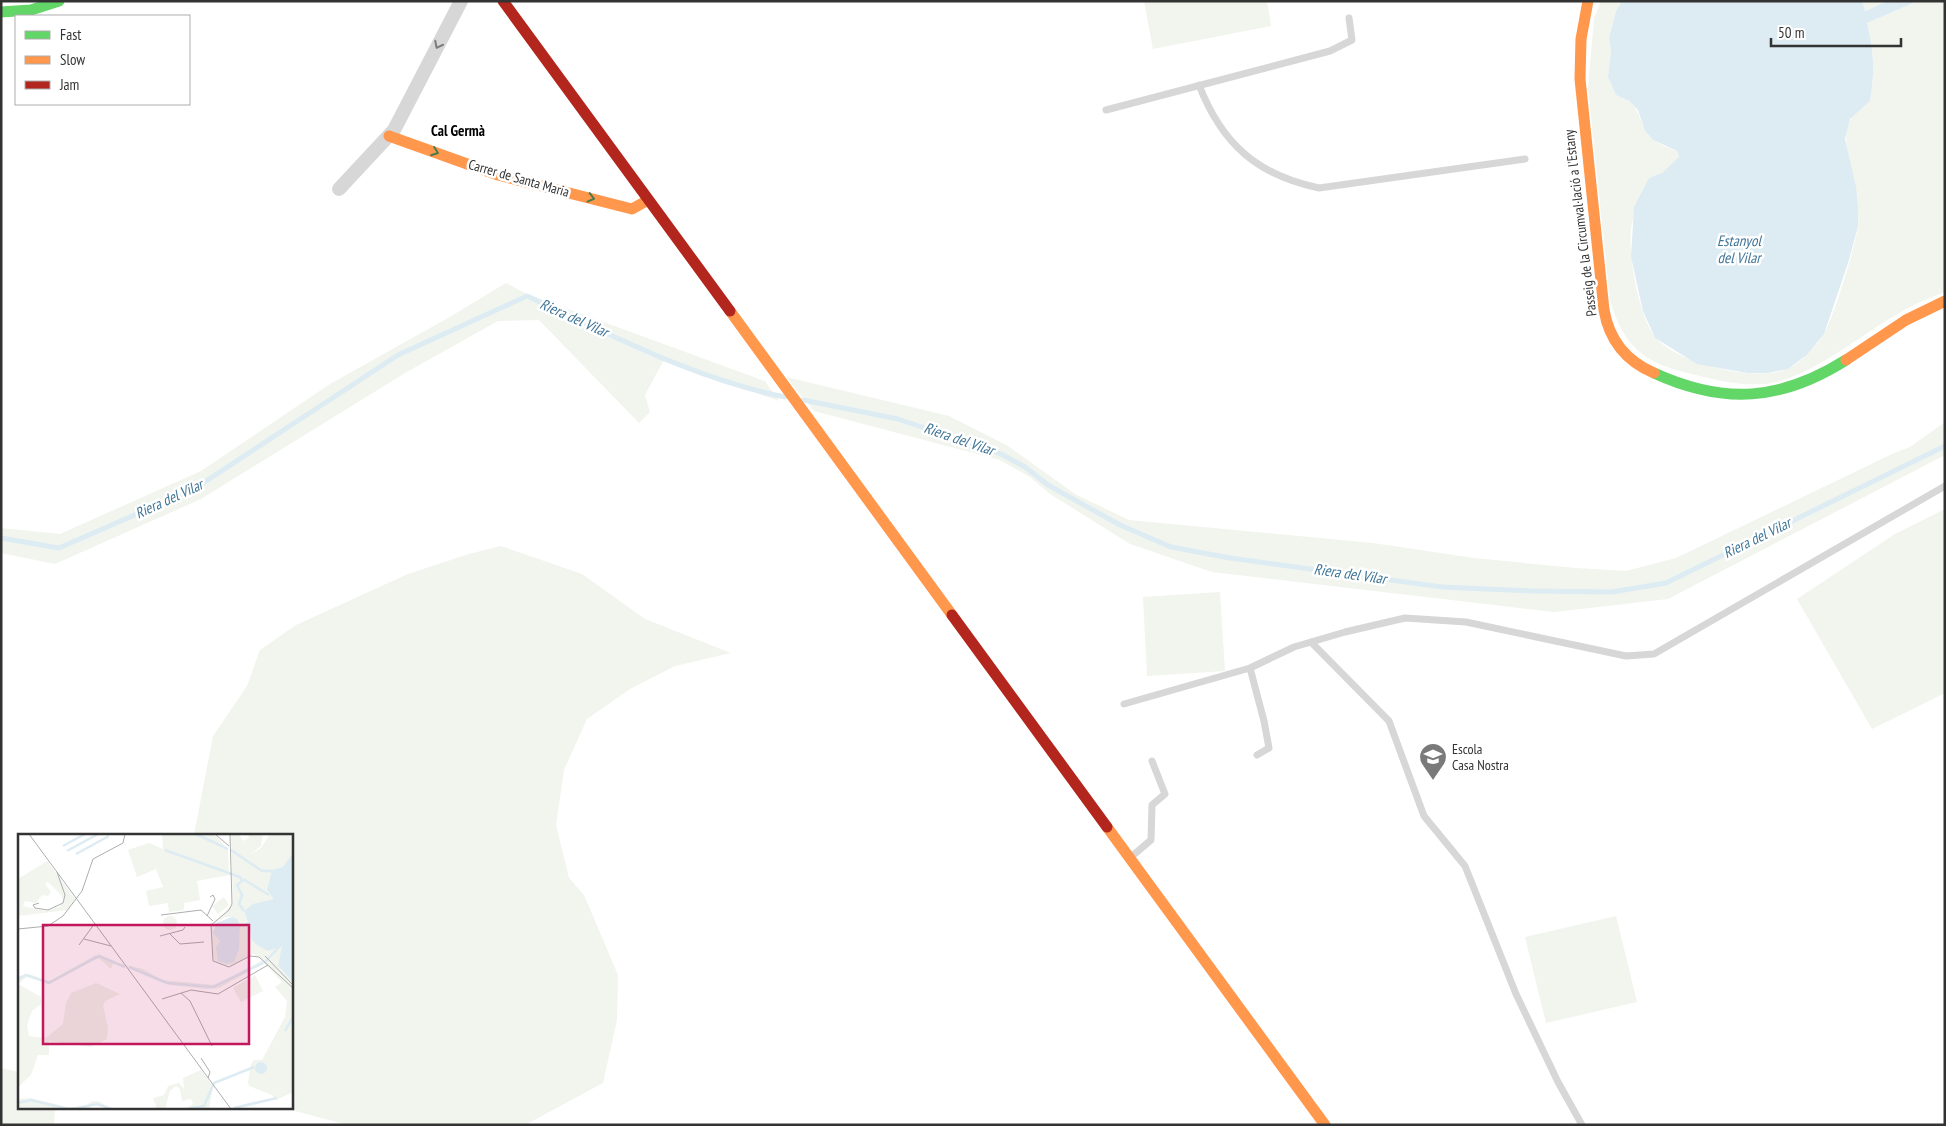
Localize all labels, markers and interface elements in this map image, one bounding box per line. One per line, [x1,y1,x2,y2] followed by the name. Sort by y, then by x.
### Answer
[15,15,190,105] legend
[1771,15,1901,47] scale bar
[1778,23,1804,42] text: 50 m
[60,25,81,44] text: Fast
[434,39,444,48] one-way arrow
[60,50,85,69] text: Slow
[59,75,79,94] text: Jam
[431,121,485,140] district label: Cal Germà
[1560,128,1600,317] street label: Passeig de la Circumval·lació a l'Estany
[431,146,439,156] one-way arrow
[467,155,571,201] street label: Carrer de Santa Maria
[586,193,595,203] one-way arrow
[1717,231,1762,267] water label: Estanyol del Vilar
[537,294,613,342] water label: Riera del Vilar
[922,418,998,460] water label: Riera del Vilar
[132,474,207,523] water label: Riera del Vilar
[1720,512,1795,562] water label: Riera del Vilar
[1313,559,1389,588] water label: Riera del Vilar
[1452,740,1509,774] place label: Escola Casa Nostra
[1418,742,1448,781] school or university icon: Escola Casa Nostra
[18,834,292,1108] inset map

